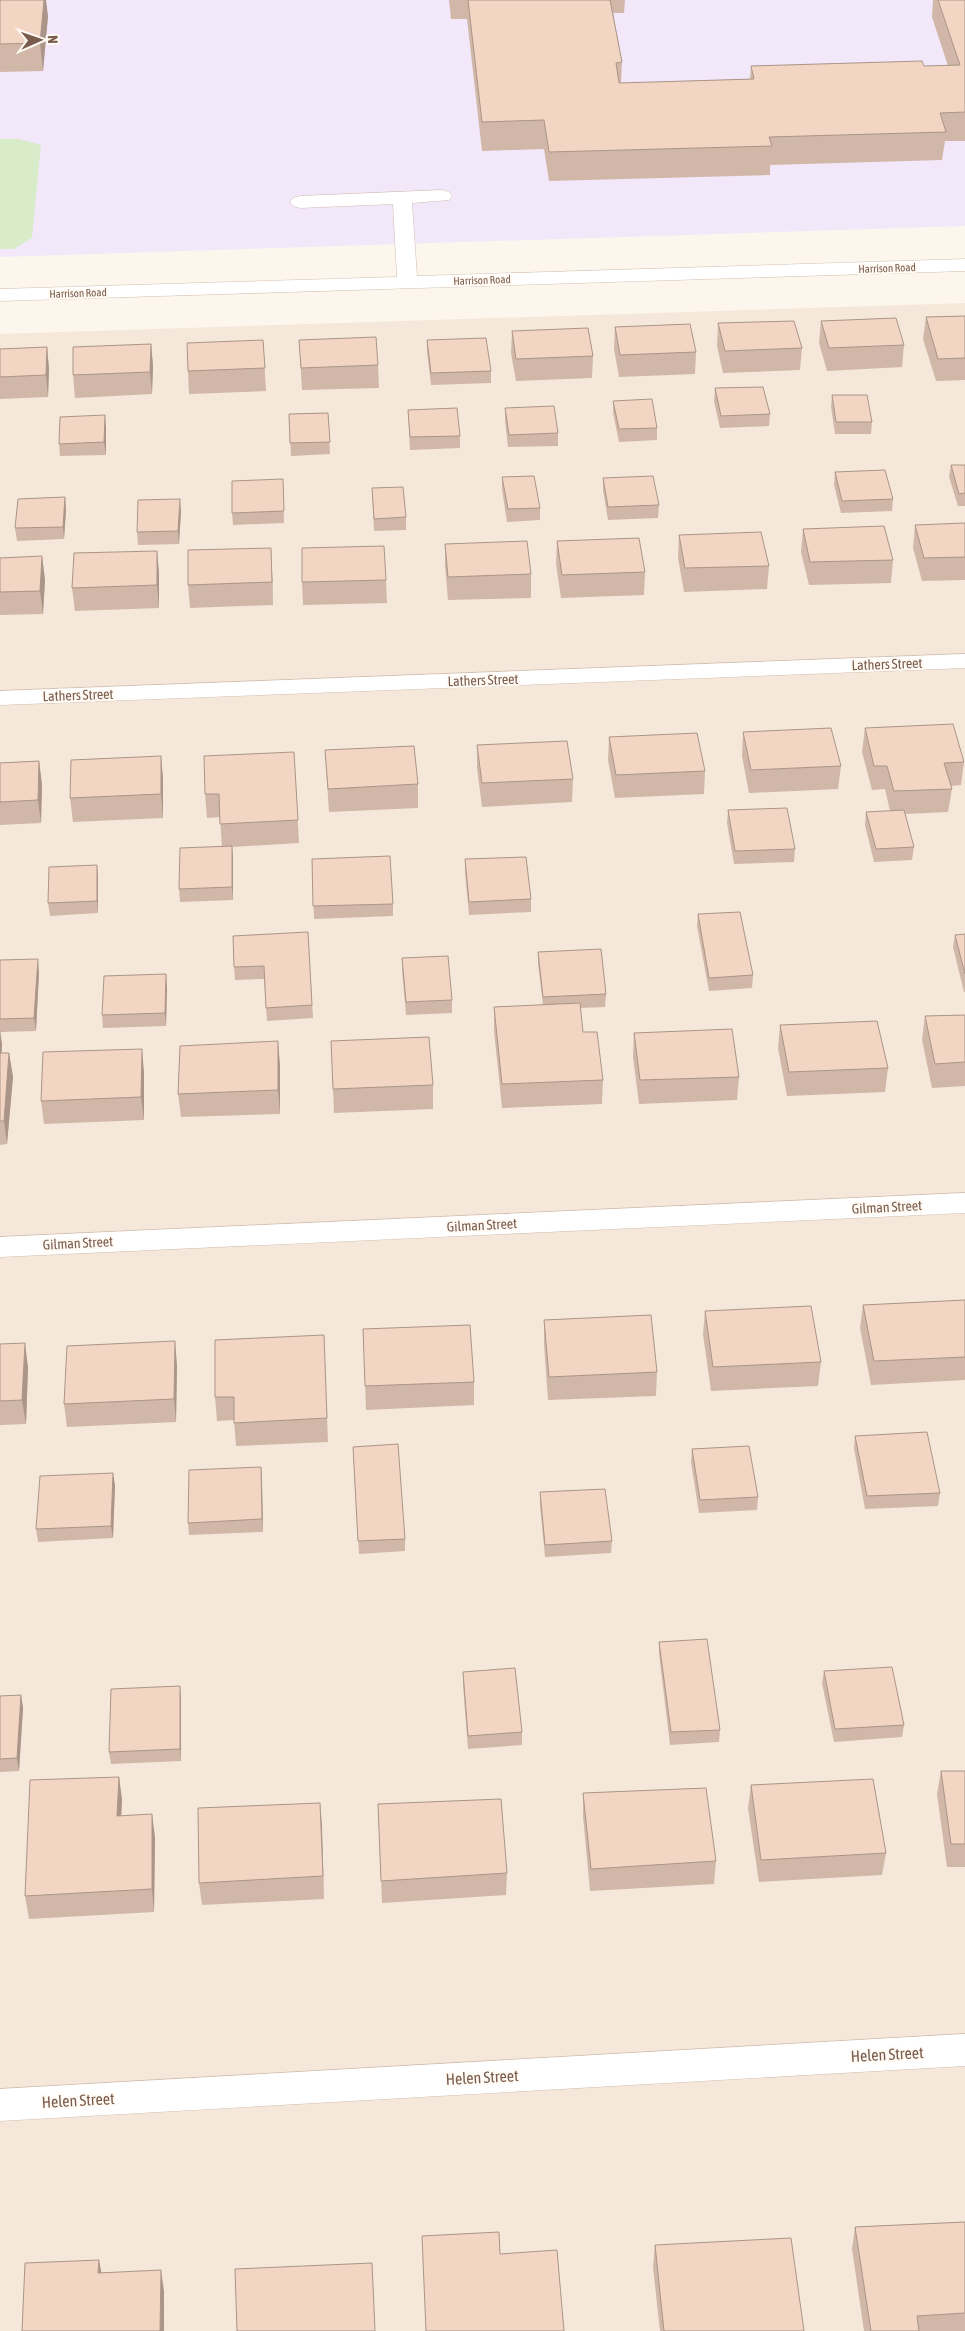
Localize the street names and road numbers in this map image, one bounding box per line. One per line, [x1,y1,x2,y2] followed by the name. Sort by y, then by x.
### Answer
[858,261,916,275] street label: Harrison Road
[453,273,511,287] street label: Harrison Road
[49,286,107,300] street label: Harrison Road
[851,655,923,673] street label: Lathers Street
[447,671,519,689] street label: Lathers Street
[42,686,114,704] street label: Lathers Street
[851,1197,923,1217] street label: Gilman Street
[446,1215,518,1235] street label: Gilman Street
[42,1233,114,1253] street label: Gilman Street
[850,2043,924,2065] street label: Helen Street
[445,2066,519,2088] street label: Helen Street
[41,2089,115,2111] street label: Helen Street

